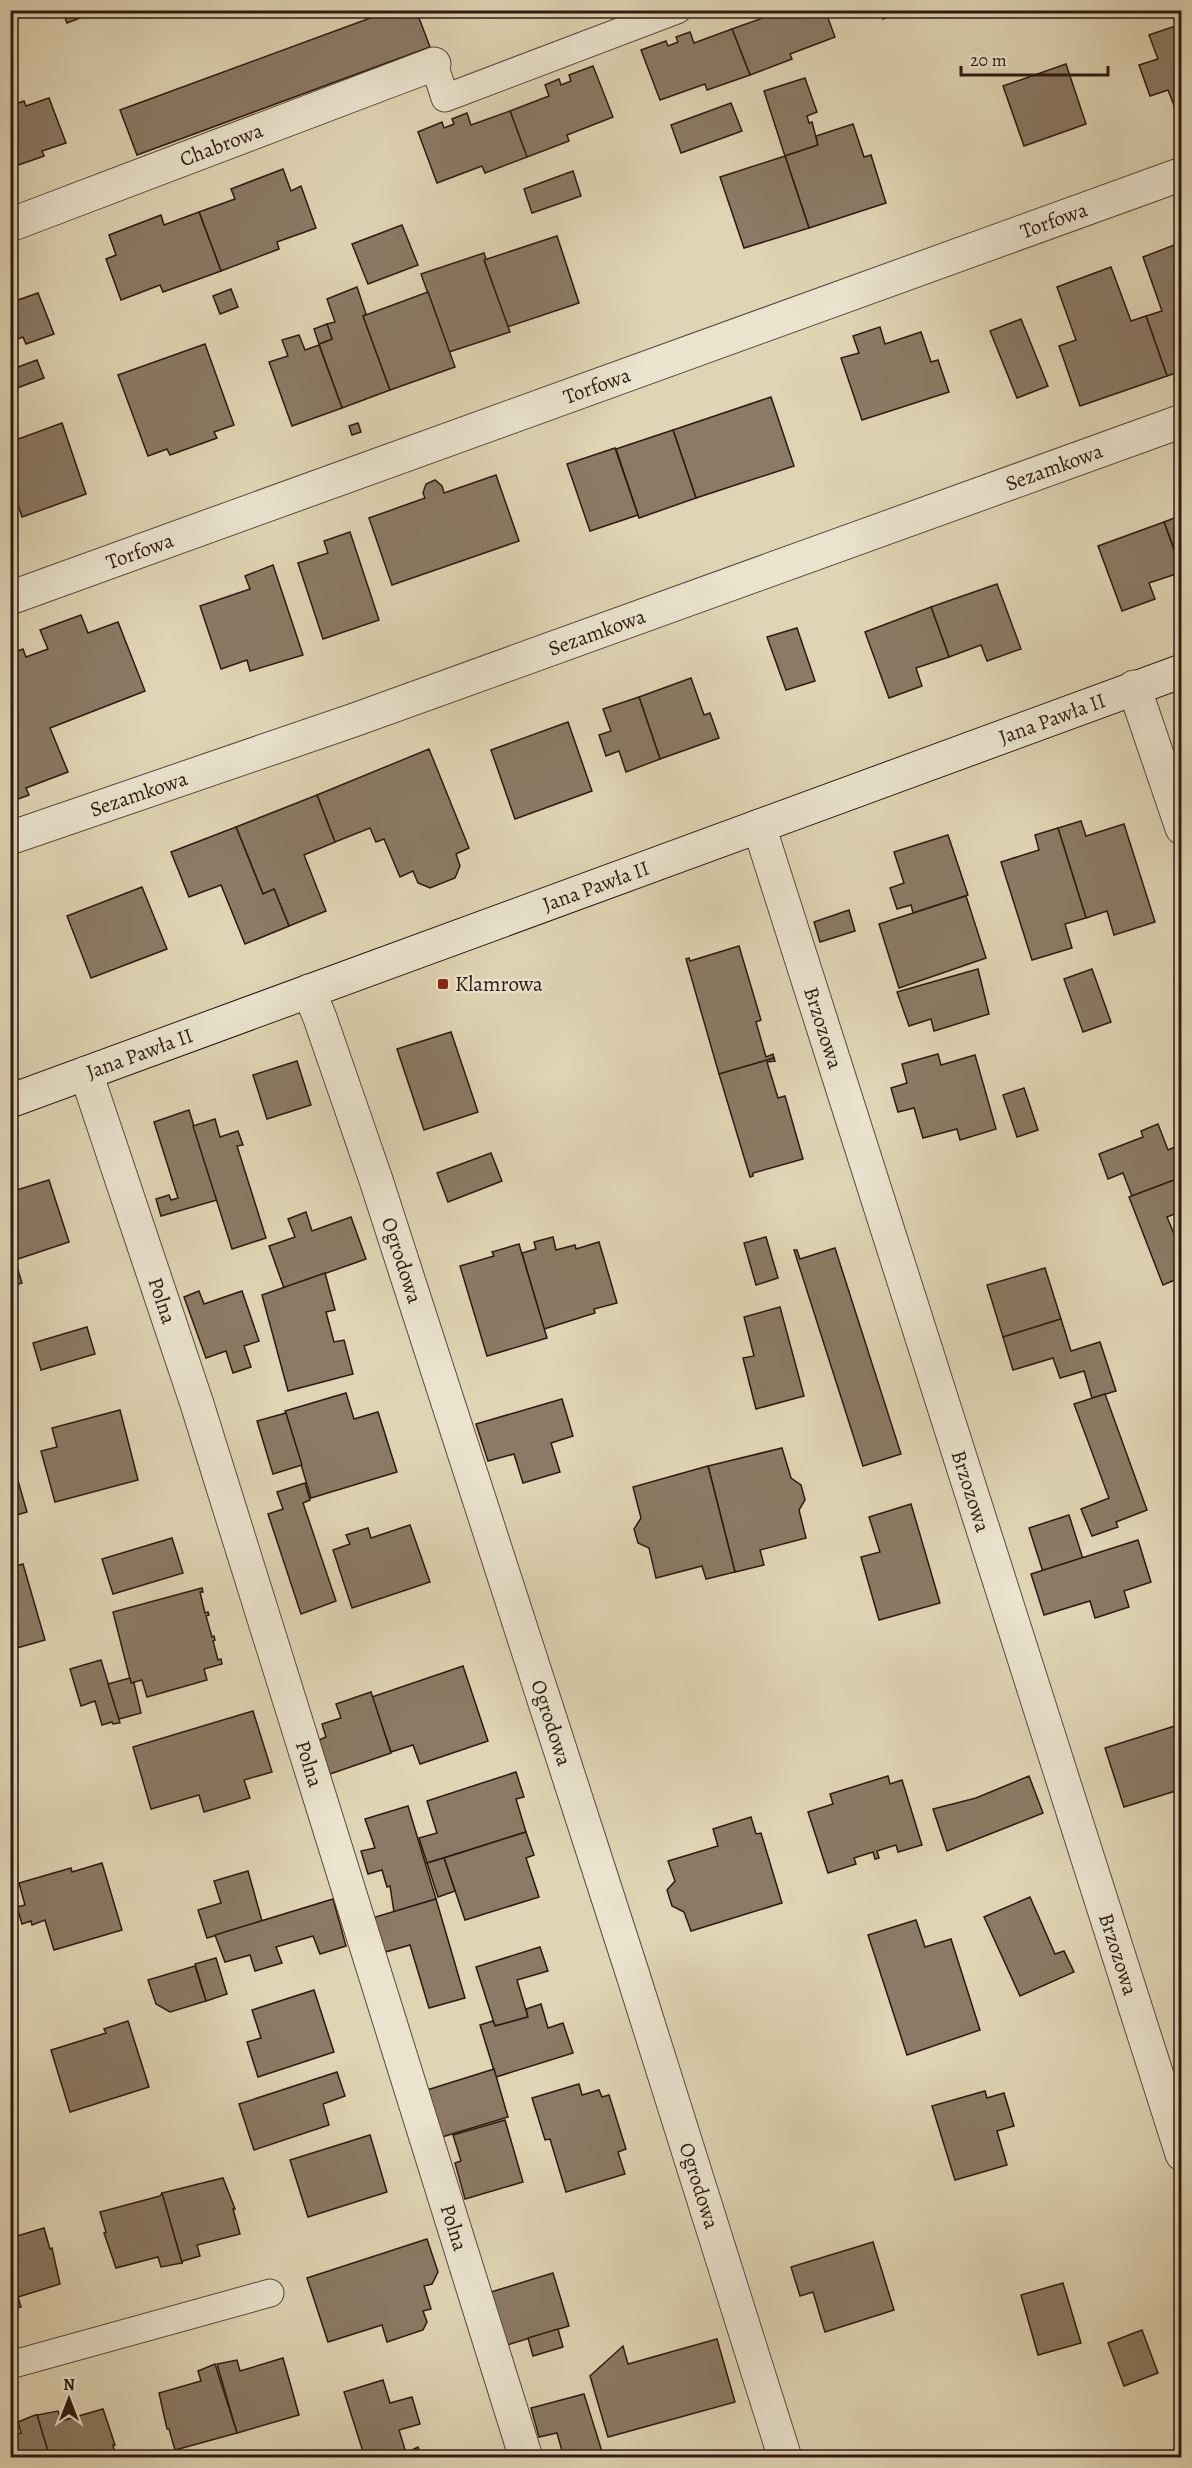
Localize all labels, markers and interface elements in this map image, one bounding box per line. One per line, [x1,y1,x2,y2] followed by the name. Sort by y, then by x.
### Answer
[961,39,1108,77] scale bar
[970,48,1007,72] text: 20 m
[176,116,267,173] street label: Chabrowa
[1016,195,1092,245] street label: Torfowa
[559,361,635,411] street label: Torfowa
[1002,437,1107,498] street label: Sezamkowa
[102,526,177,576] street label: Torfowa
[544,602,650,663] street label: Sezamkowa
[995,686,1109,751] street label: Jana Pawła II
[86,764,191,824] street label: Sezamkowa
[539,854,653,918] street label: Jana Pawła II
[455,970,543,998] place label: Klamrowa
[436,977,450,991] marker: Klamrowa
[797,983,850,1073] street label: Brzozowa
[82,1021,197,1086] street label: Jana Pawła II
[375,1214,429,1307] street label: Ogrodowa
[141,1274,183,1328] street label: Polna
[945,1447,997,1536] street label: Brzozowa
[524,1676,579,1770] street label: Ogrodowa
[289,1737,330,1791] street label: Polna
[1092,1910,1145,1999] street label: Brzozowa
[673,2139,726,2233] street label: Ogrodowa
[434,2201,475,2255] street label: Polna
[39,2369,99,2429] north arrow
[63,2374,75,2396] text: N

